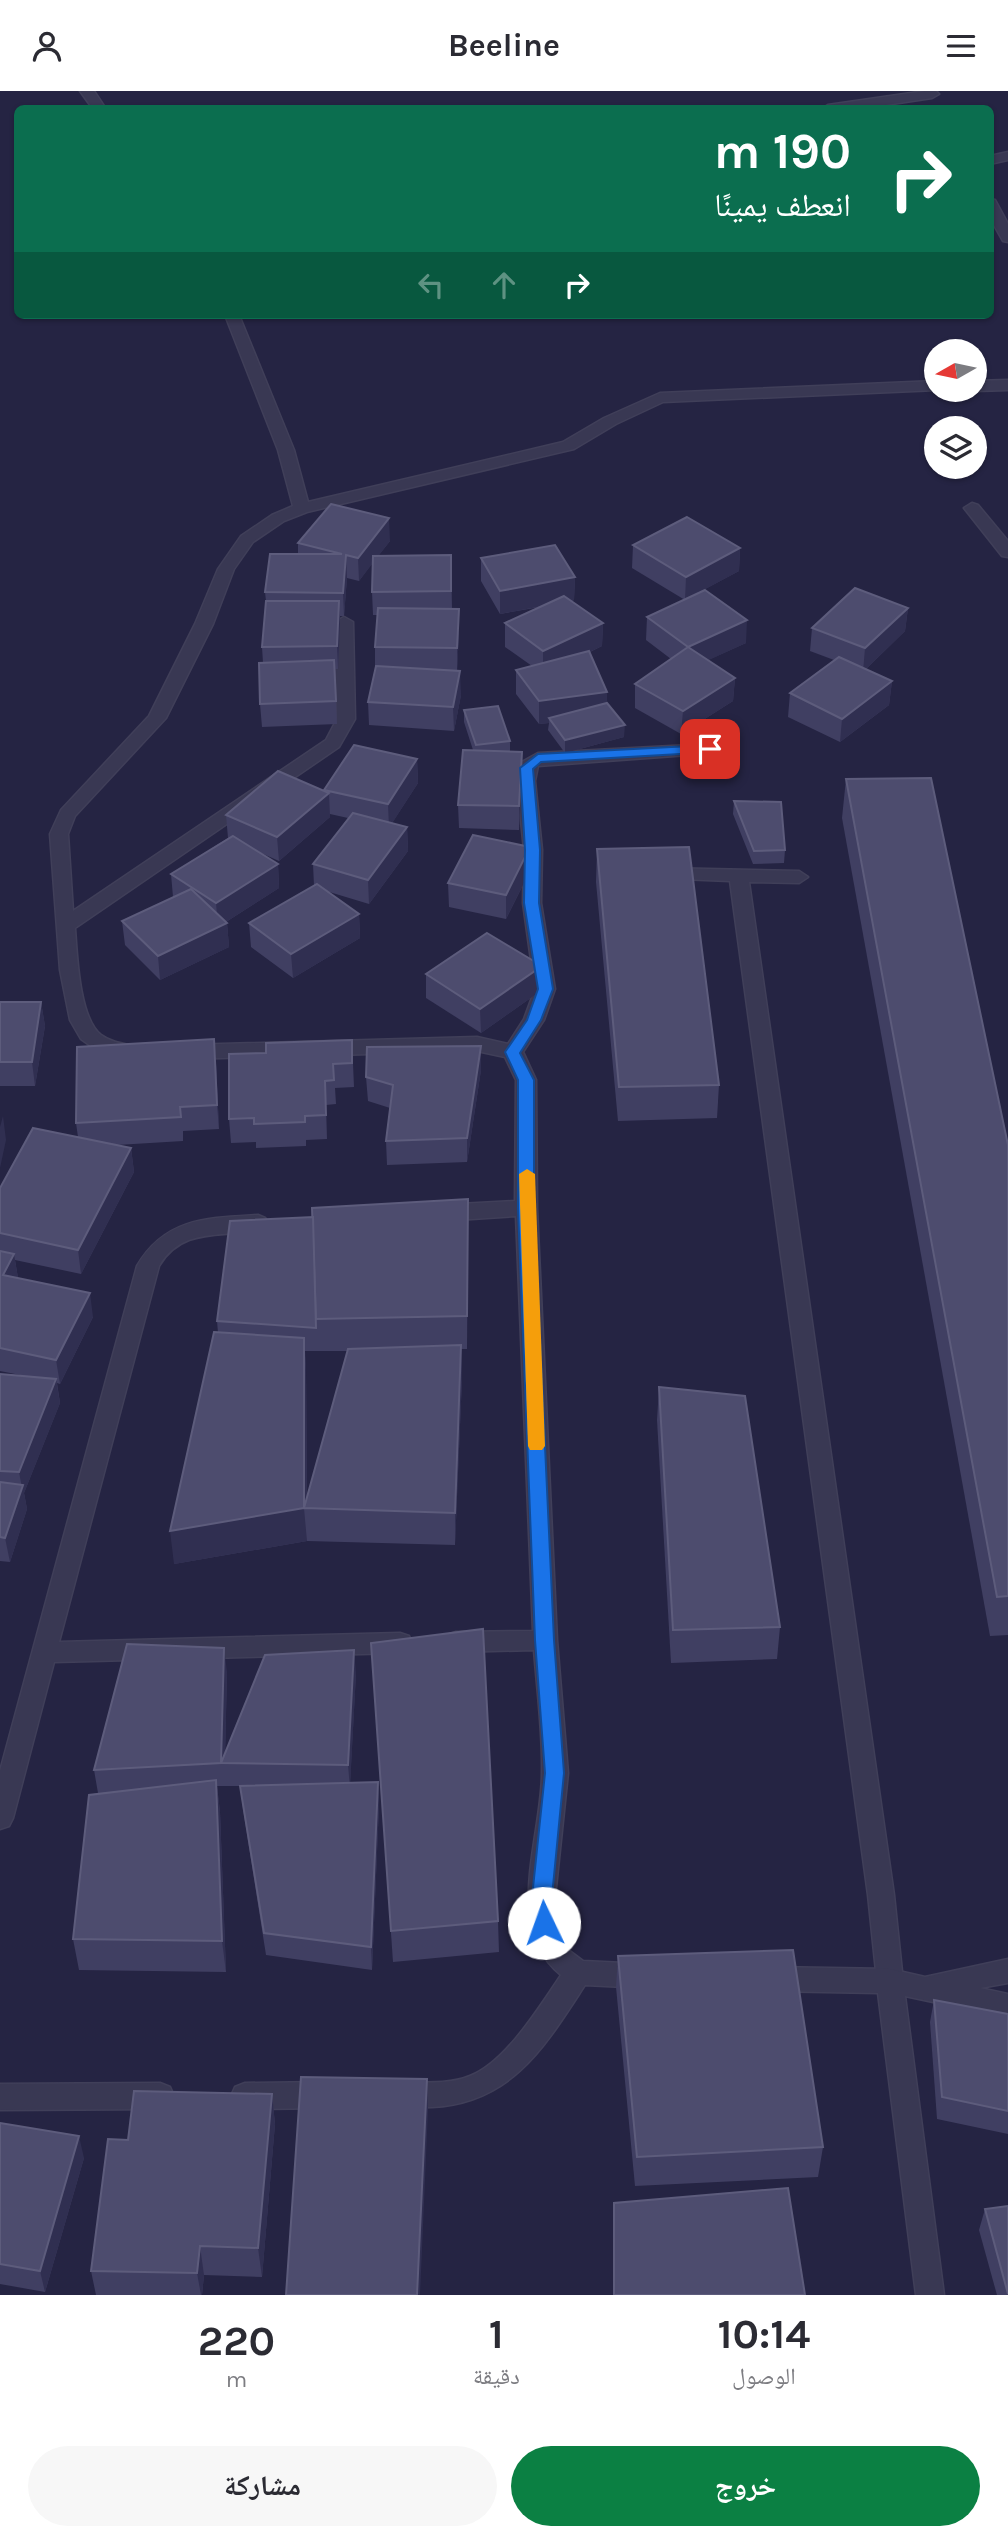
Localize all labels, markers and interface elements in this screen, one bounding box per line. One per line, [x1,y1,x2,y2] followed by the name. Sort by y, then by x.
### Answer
[28,27,66,65] icon: person
[448,27,560,64] text: Beeline
[942,27,980,65] icon: menu
[714,123,851,180] text: 190 m
[875,133,966,224] icon: right
[714,187,851,224] text: انعطف يمينًا
[412,266,450,304] icon: left
[485,266,523,304] icon: ahead
[558,266,596,304] icon: right
[924,339,987,403] north arrow
[924,339,987,479] map controls
[924,416,987,479] button: layers
[680,719,740,779] pin
[691,730,729,768] icon: arrive
[507,1886,581,1960] position arrow
[489,2309,504,2359] text: 1
[717,2309,810,2359] text: 10:14
[198,2316,275,2366] text: 220
[473,2363,520,2390] text: دقيقة
[732,2363,796,2390] text: الوصول
[226,2366,247,2393] text: m
[28,2446,497,2526] button: مشاركة
[511,2446,980,2526] button: خروج

